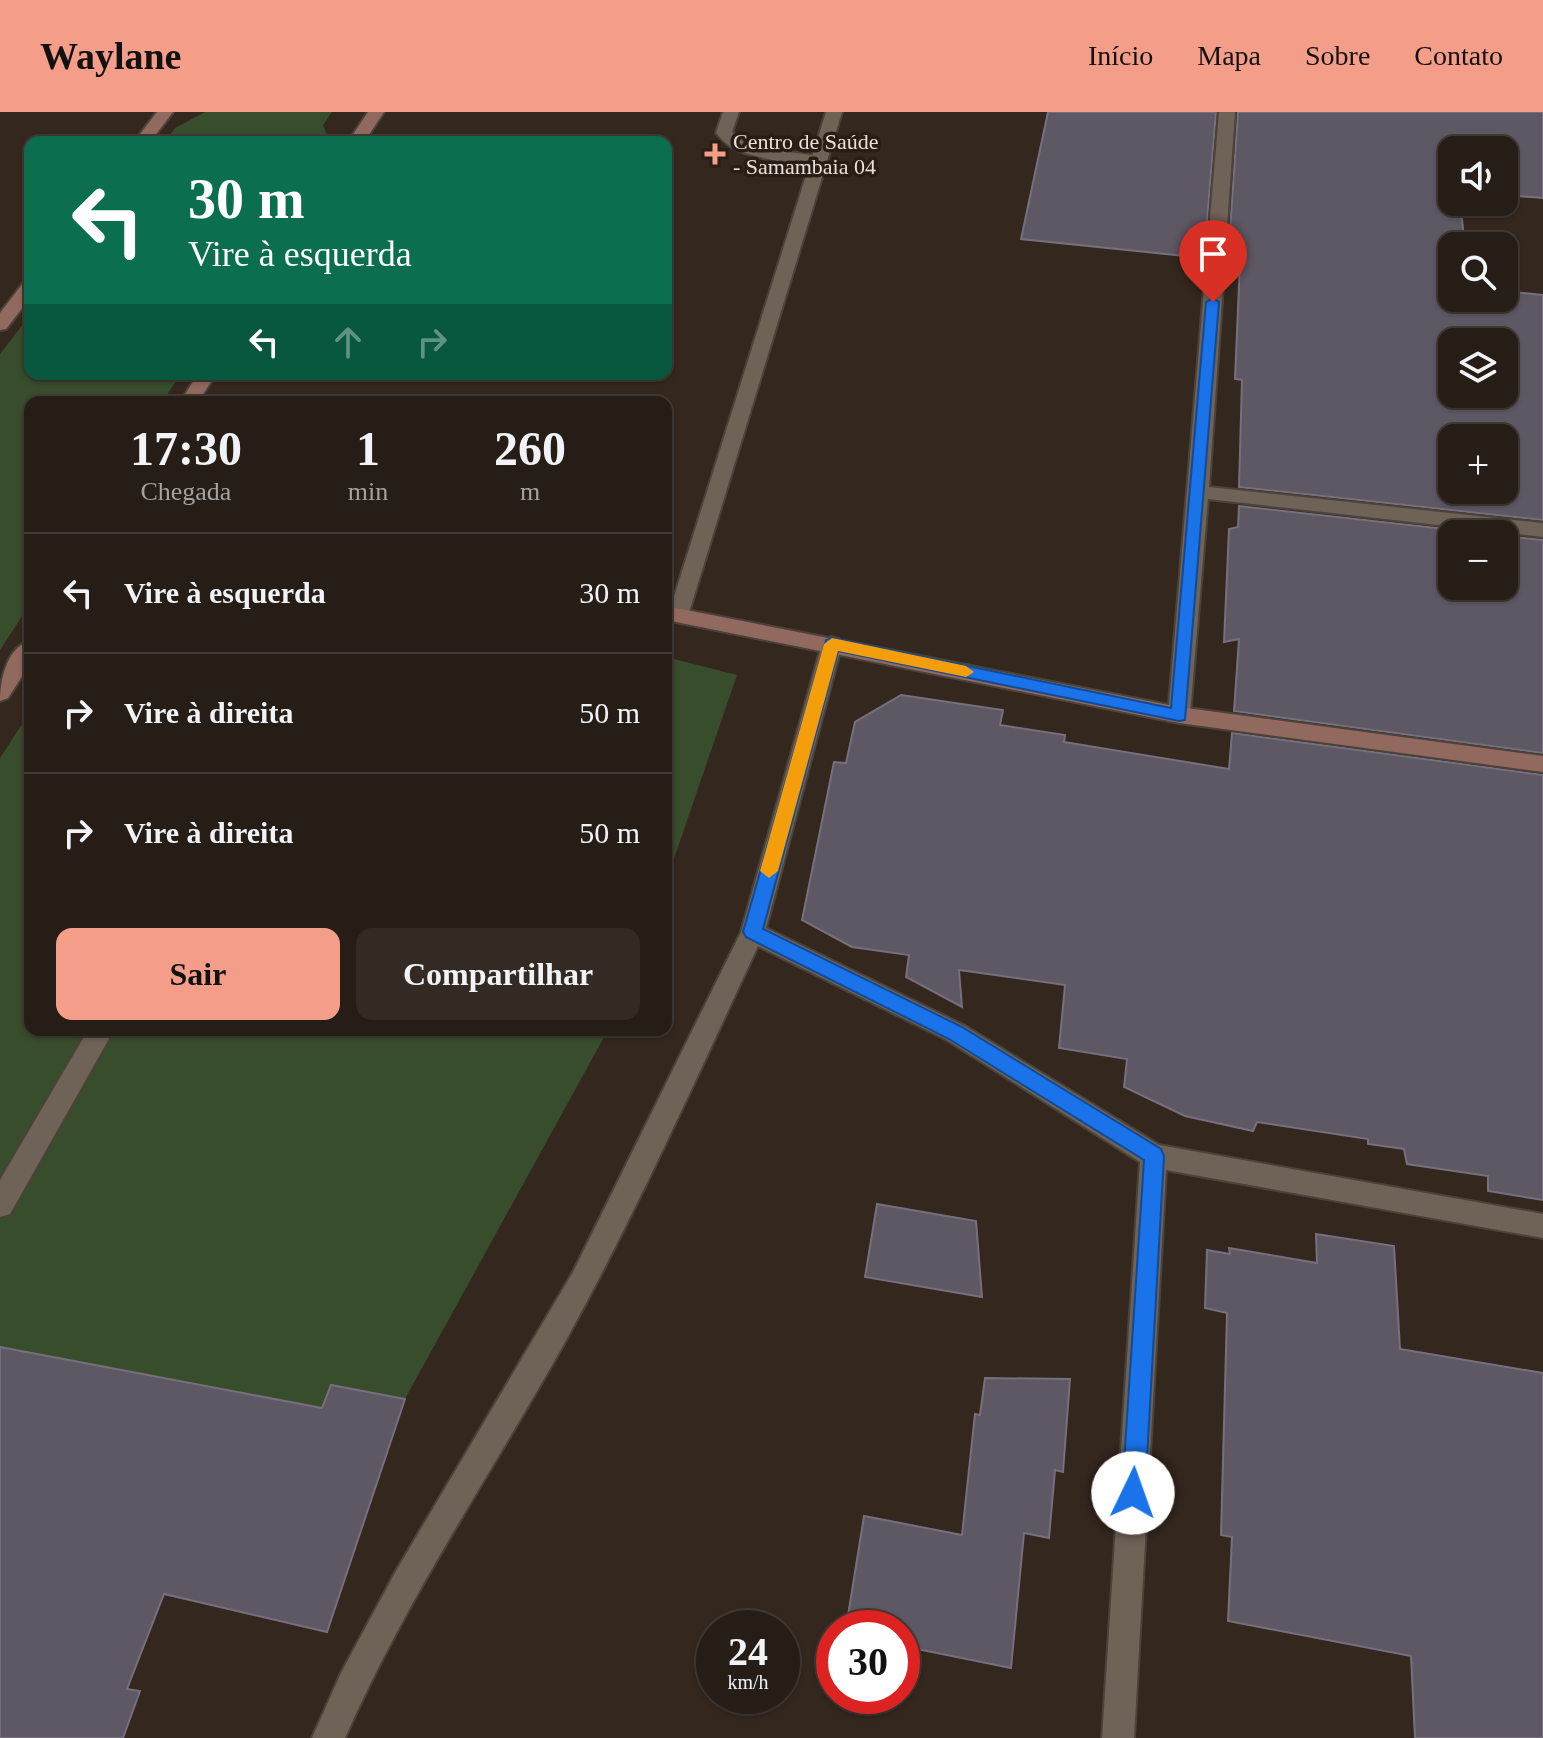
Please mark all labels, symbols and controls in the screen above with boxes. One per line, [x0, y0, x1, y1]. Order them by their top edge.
text: Waylane [40, 35, 181, 77]
text: Início [1088, 40, 1153, 71]
text: Mapa [1197, 40, 1261, 71]
text: Sobre [1305, 40, 1370, 71]
text: Contato [1414, 40, 1503, 71]
place label: Centro de Saúde - Samambaia 04 [733, 129, 878, 179]
map controls [1438, 136, 1518, 600]
button: sound [1438, 136, 1518, 216]
marker: Centro de Saúde - Samambaia 04 [704, 143, 726, 165]
icon: left [56, 168, 160, 272]
text: 30 m [188, 168, 305, 230]
pin [1179, 220, 1247, 302]
icon: arrive [1191, 232, 1235, 276]
button: search [1438, 232, 1518, 312]
text: Vire à esquerda [188, 234, 412, 274]
icon: left [242, 320, 286, 364]
icon: ahead [326, 320, 370, 364]
icon: right [410, 320, 454, 364]
button: layers [1438, 328, 1518, 408]
text: 17:30 [130, 422, 242, 475]
text: 1 [356, 422, 380, 475]
text: 260 [494, 422, 566, 475]
button: + [1438, 424, 1518, 504]
text: Chegada [140, 477, 231, 506]
text: min [348, 477, 388, 506]
text: m [520, 477, 540, 506]
button: − [1438, 520, 1518, 600]
icon: left [56, 571, 100, 615]
text: Vire à esquerda [124, 576, 326, 609]
text: 30 m [579, 576, 640, 609]
icon: right [56, 691, 100, 735]
text: Vire à direita [124, 696, 293, 729]
text: 50 m [579, 696, 640, 729]
icon: right [56, 811, 100, 855]
text: Vire à direita [124, 816, 293, 849]
text: 50 m [579, 816, 640, 849]
button: Sair [56, 928, 340, 1020]
button: Compartilhar [356, 928, 640, 1020]
position arrow [1091, 1451, 1175, 1535]
speed limit sign: 30 [816, 1610, 920, 1714]
text: 24 [728, 1629, 768, 1674]
text: km/h [727, 1671, 769, 1693]

